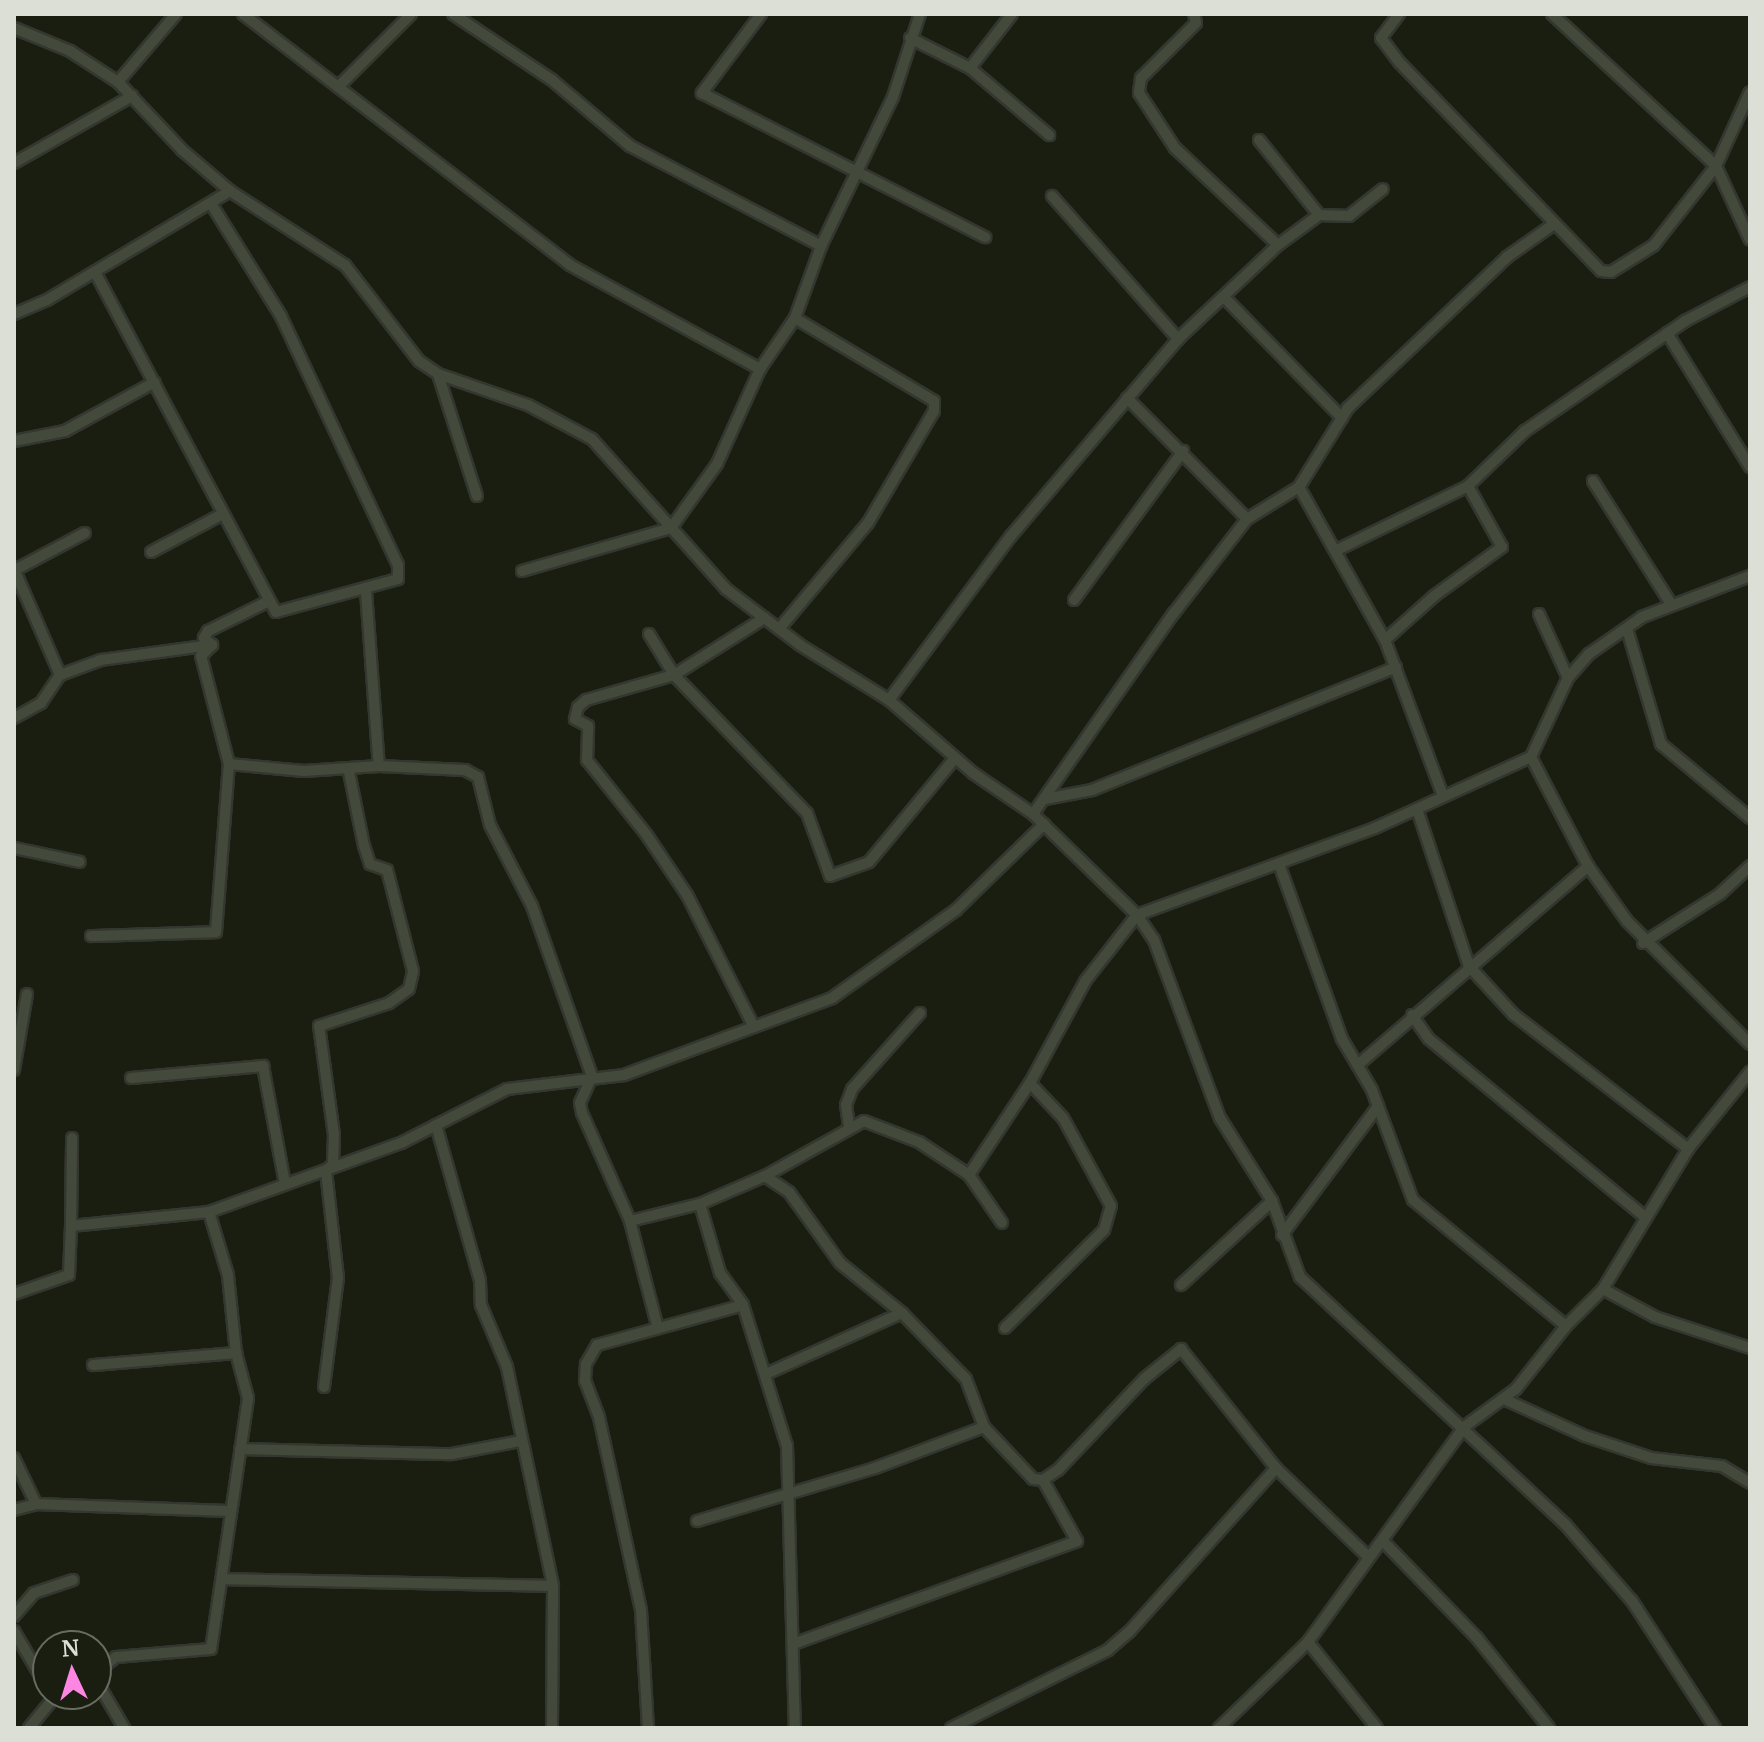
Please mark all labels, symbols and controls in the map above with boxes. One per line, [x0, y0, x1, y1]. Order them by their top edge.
north arrow [32, 1630, 112, 1710]
text: N [61, 1633, 80, 1663]

